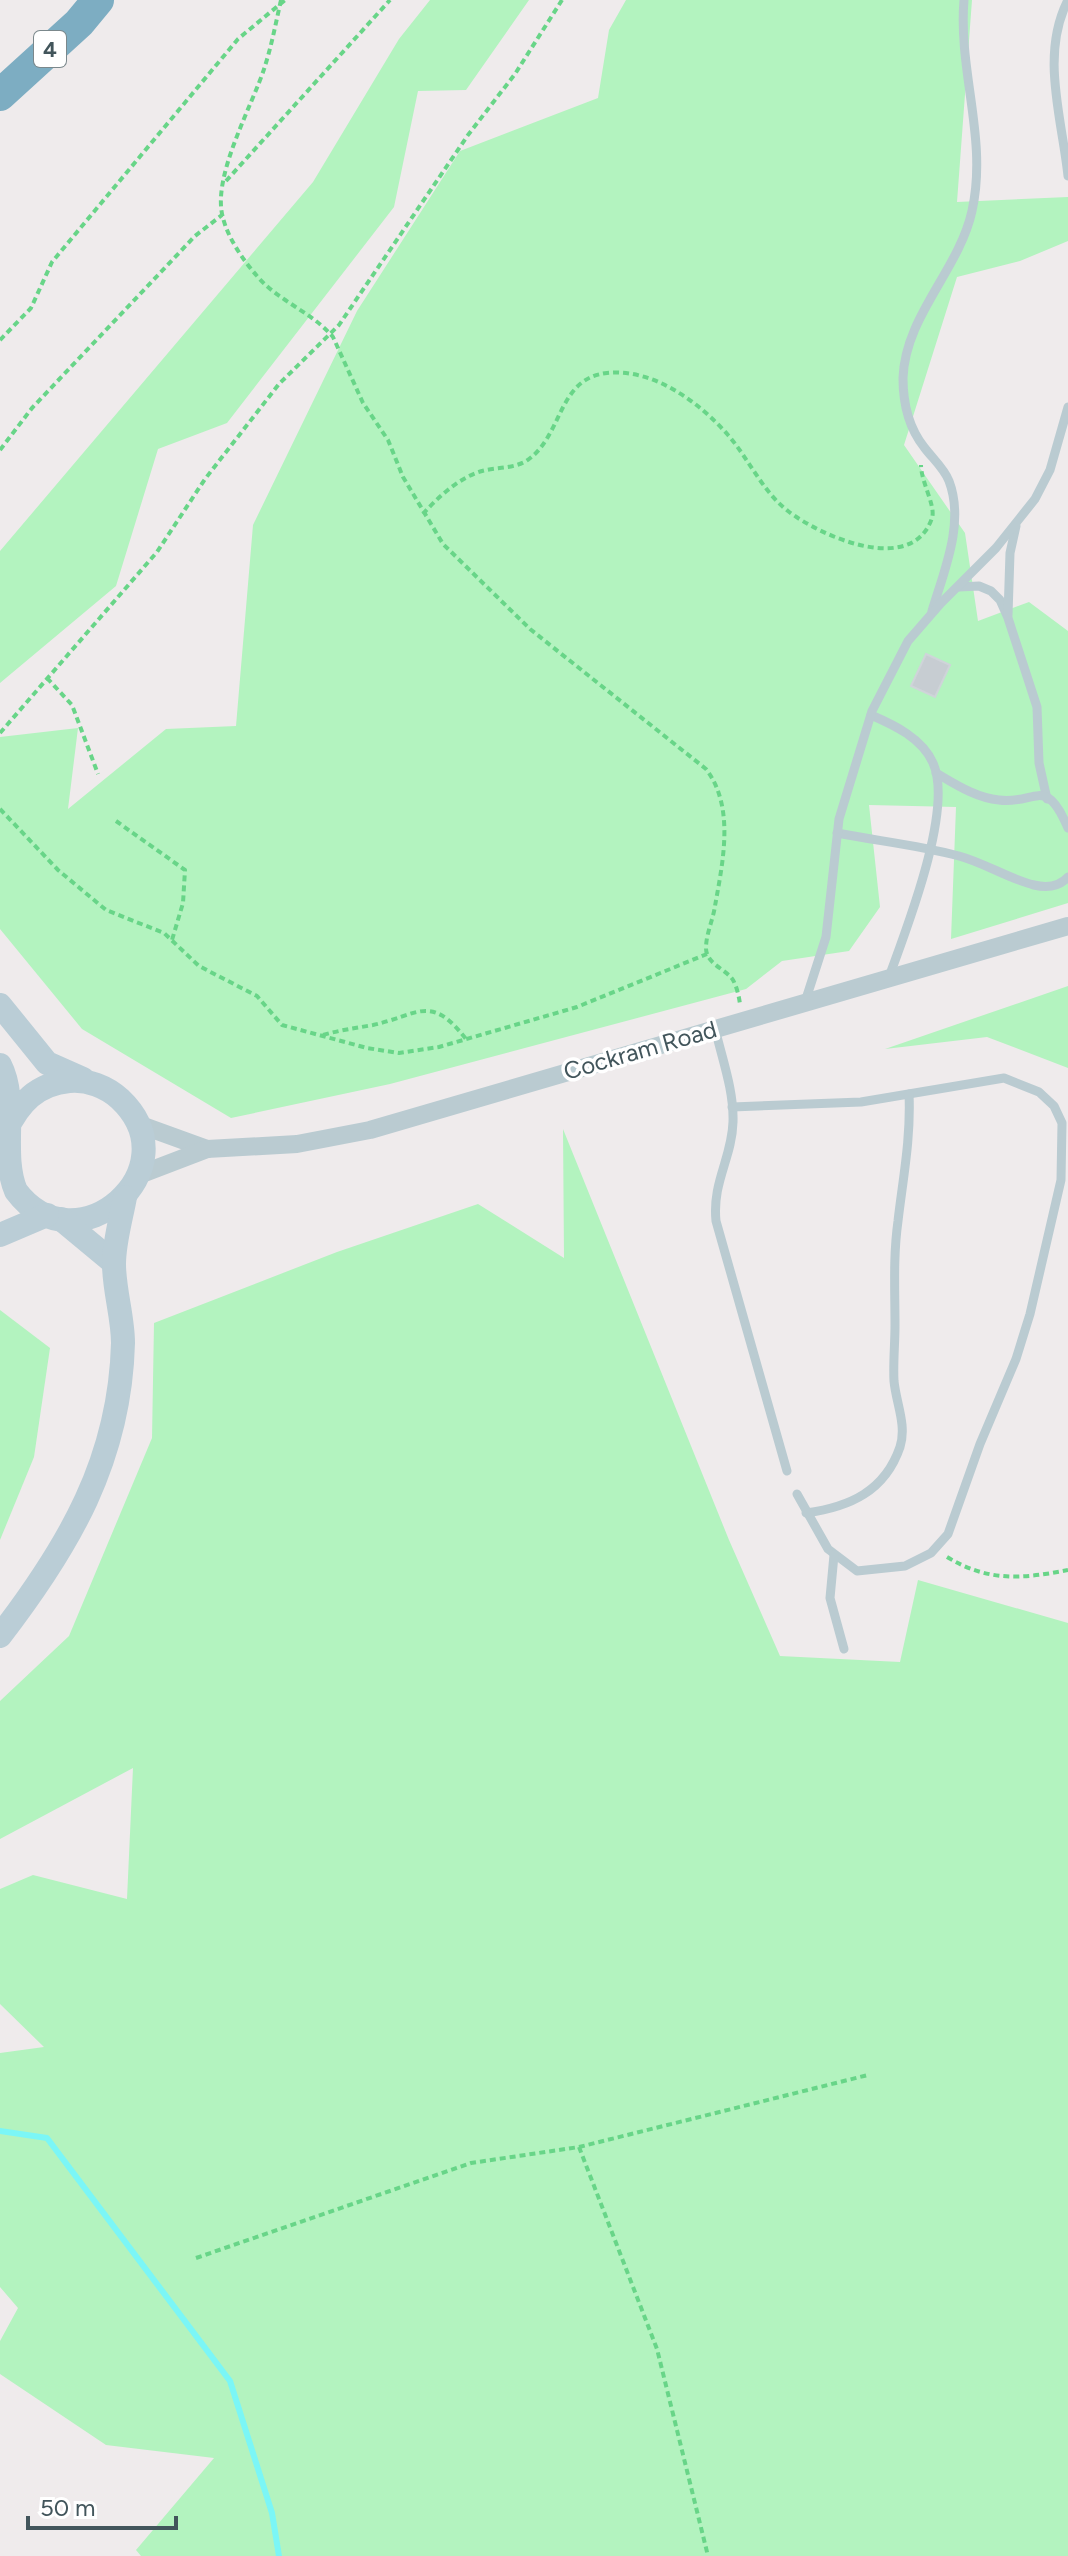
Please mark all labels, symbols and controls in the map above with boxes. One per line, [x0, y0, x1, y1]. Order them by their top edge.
road number: 4 [34, 31, 66, 67]
street label: Cockram Road [560, 1014, 720, 1086]
scale bar [28, 2480, 176, 2530]
text: 50 m [40, 2493, 96, 2522]

